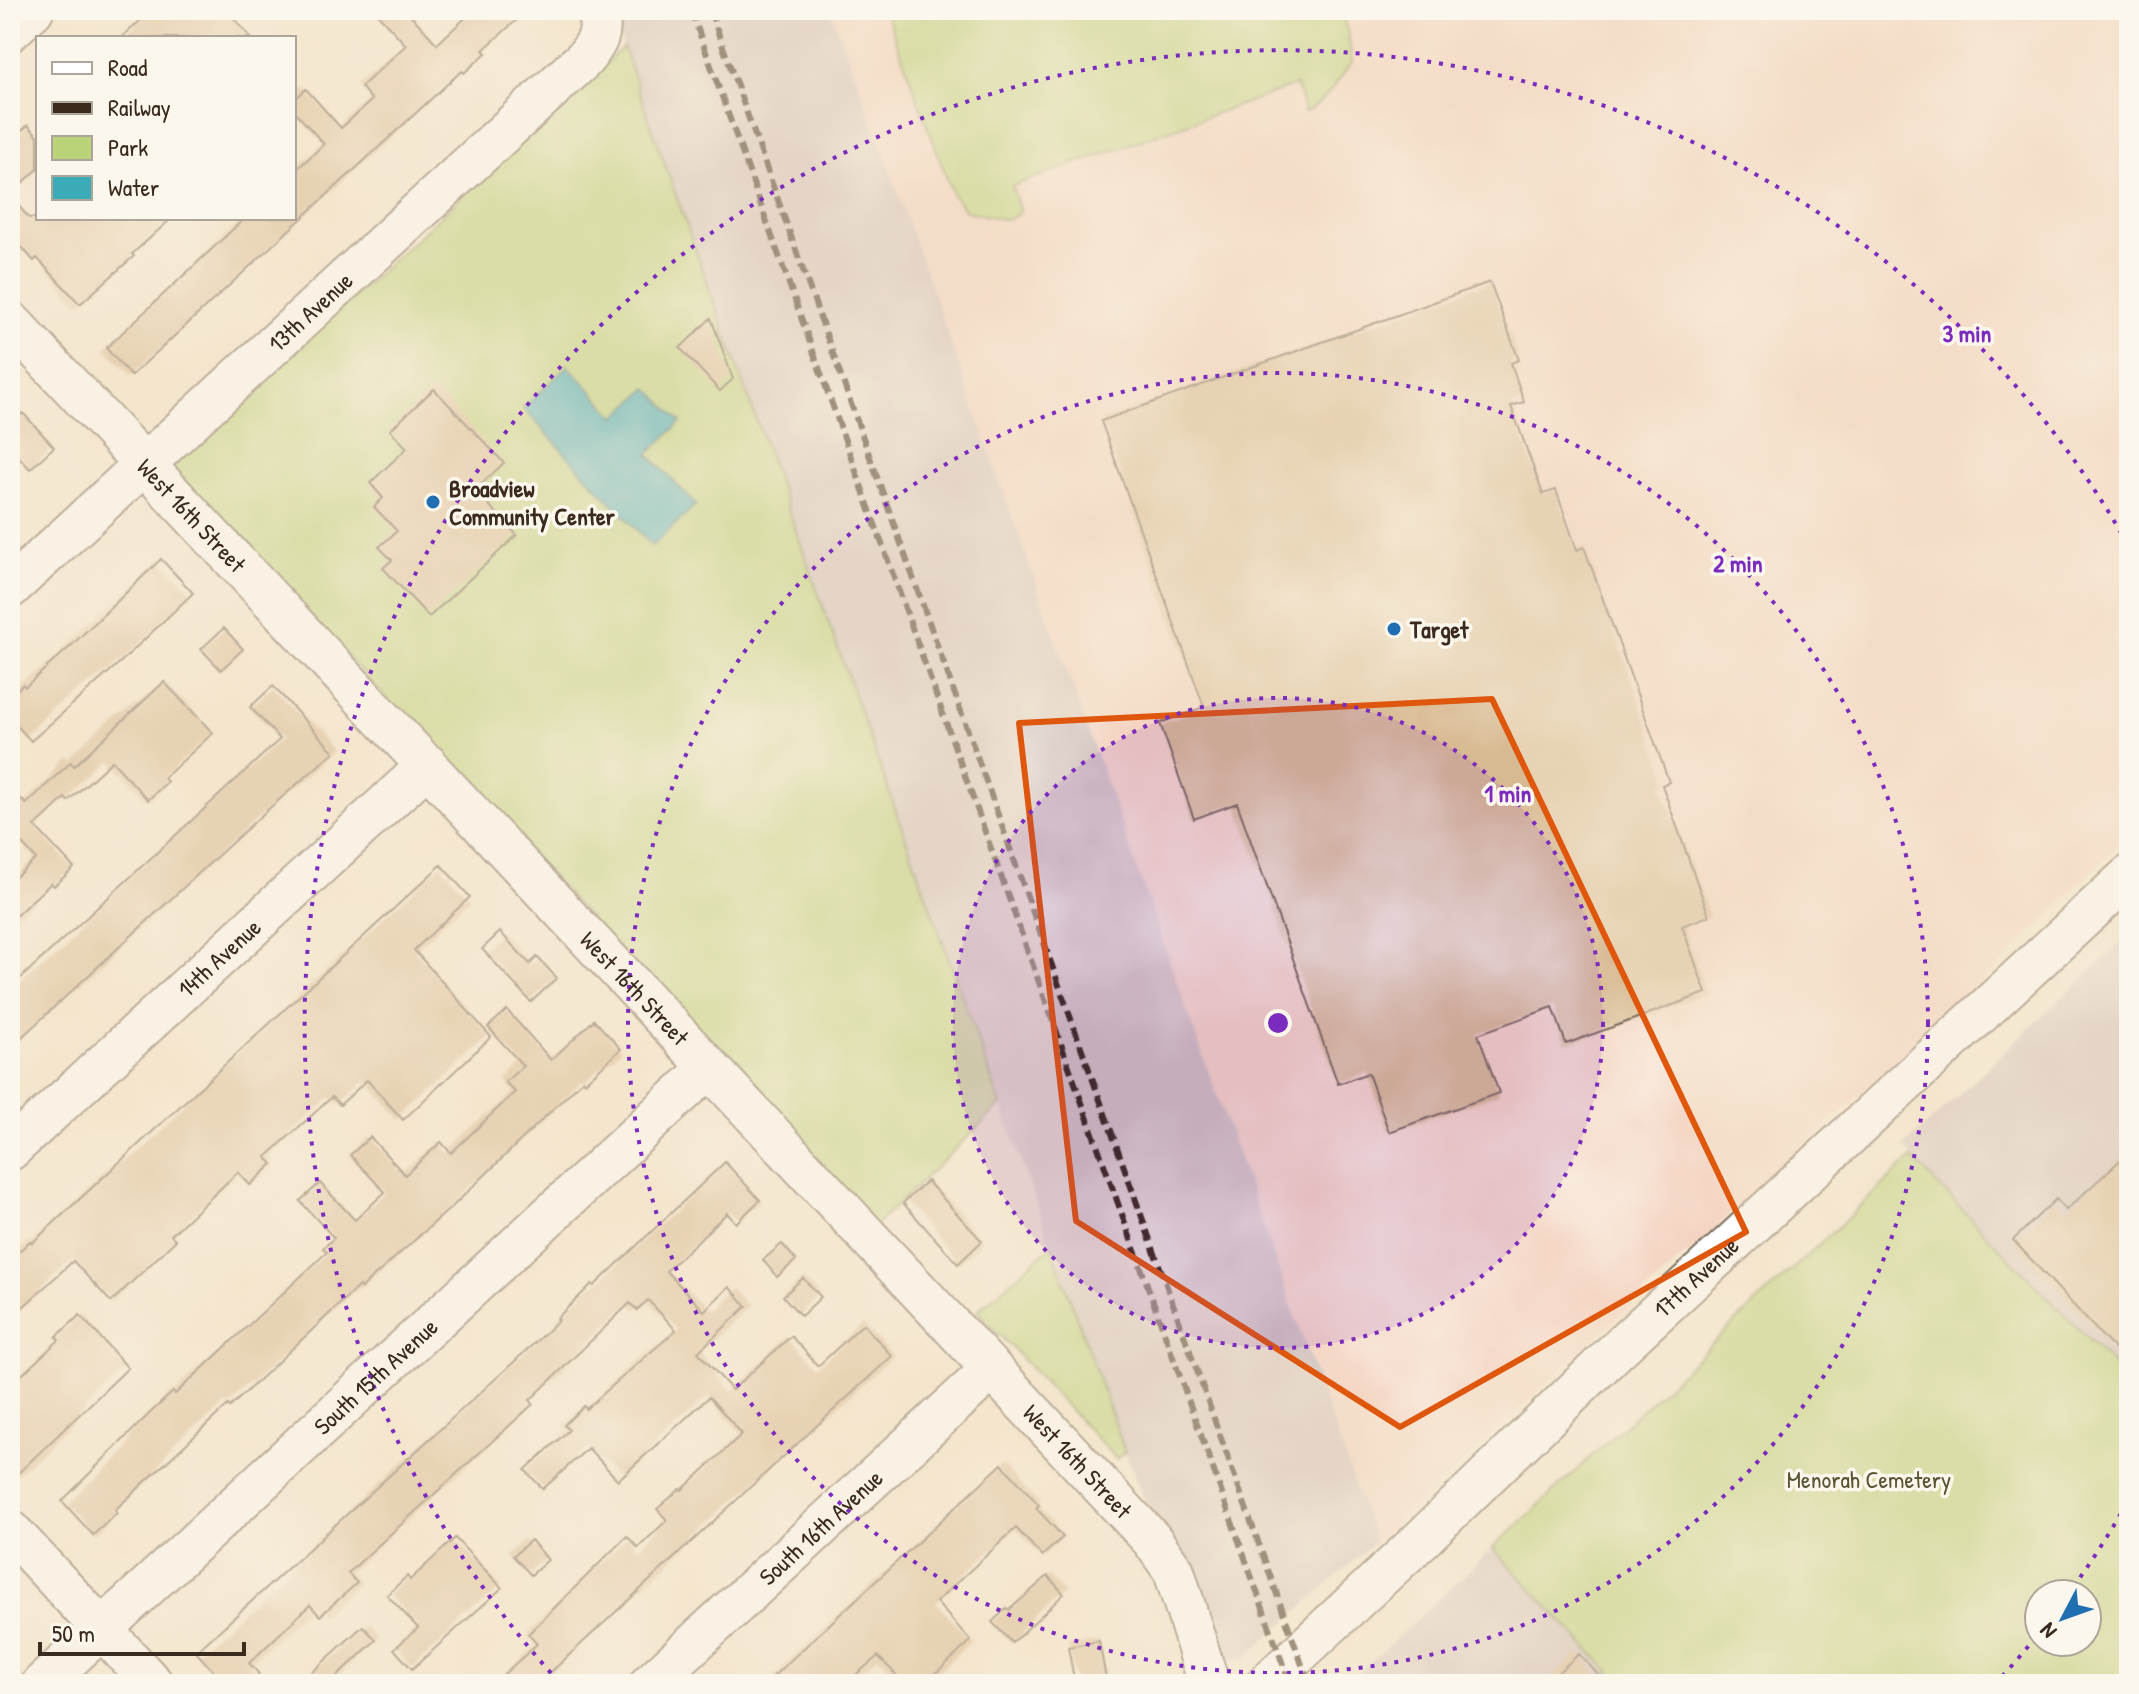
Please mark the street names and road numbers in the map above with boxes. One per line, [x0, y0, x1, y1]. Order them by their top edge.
street label: 13th Avenue [261, 264, 360, 359]
street label: West 16th Street [130, 451, 254, 580]
street label: 14th Avenue [170, 911, 268, 1004]
street label: West 16th Street [573, 924, 697, 1053]
street label: 17th Avenue [1646, 1229, 1746, 1324]
street label: South 15th Avenue [307, 1310, 445, 1441]
street label: West 16th Street [1016, 1397, 1140, 1525]
street label: South 16th Avenue [752, 1461, 890, 1592]

